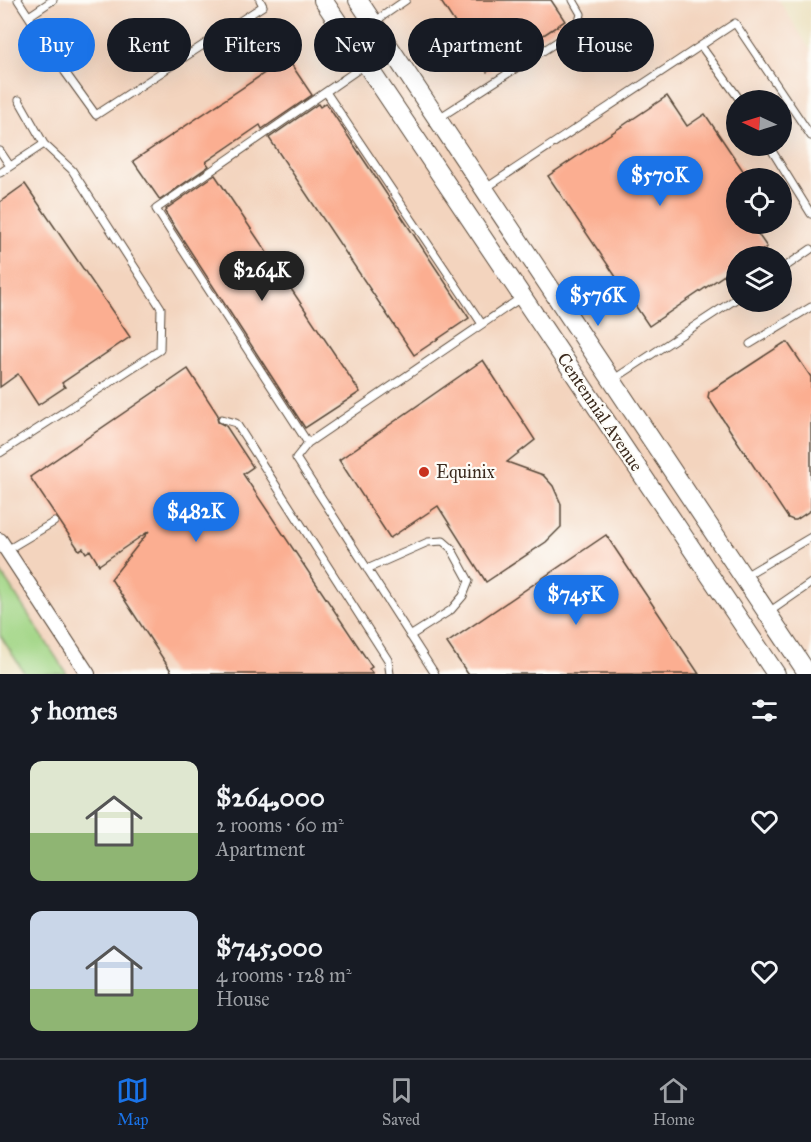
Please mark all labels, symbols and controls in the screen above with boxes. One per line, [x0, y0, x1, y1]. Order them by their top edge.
chip: Buy [18, 18, 95, 72]
chip: Rent [107, 18, 191, 72]
chip: Filters [203, 18, 302, 72]
chip: New [314, 18, 396, 72]
chip: Apartment [408, 18, 544, 72]
chip: House [556, 18, 654, 72]
north arrow [726, 90, 792, 156]
map controls [726, 90, 792, 312]
pin: $570K [618, 156, 702, 207]
text: $570K [631, 163, 689, 187]
button: locate [726, 168, 792, 234]
button: layers [726, 246, 792, 312]
pin: $264K [220, 251, 304, 302]
text: $264K [233, 258, 291, 282]
pin: $576K [556, 276, 640, 327]
text: $576K [570, 283, 626, 307]
street label: Centennial Avenue [552, 349, 648, 475]
place label: Equinix [436, 461, 495, 484]
marker: Equinix [417, 465, 431, 479]
pin: $482K [154, 492, 238, 543]
text: $482K [167, 499, 225, 523]
pin: $745K [534, 575, 618, 626]
text: $745K [548, 582, 604, 606]
text: 5 homes [30, 694, 117, 726]
icon: filters [748, 694, 781, 727]
text: $264,000 [216, 781, 325, 813]
icon: home [78, 785, 150, 857]
icon: heart [748, 805, 781, 838]
text: 2 rooms · 60 m² [216, 813, 344, 837]
text: Apartment [216, 837, 305, 861]
text: $745,000 [216, 931, 323, 963]
icon: home [78, 935, 150, 1007]
icon: heart [748, 955, 781, 988]
text: 4 rooms · 128 m² [216, 963, 352, 987]
text: House [216, 987, 270, 1011]
tab: Map [116, 1074, 149, 1129]
tab: Saved [382, 1074, 420, 1129]
tab: Home [653, 1074, 695, 1129]

